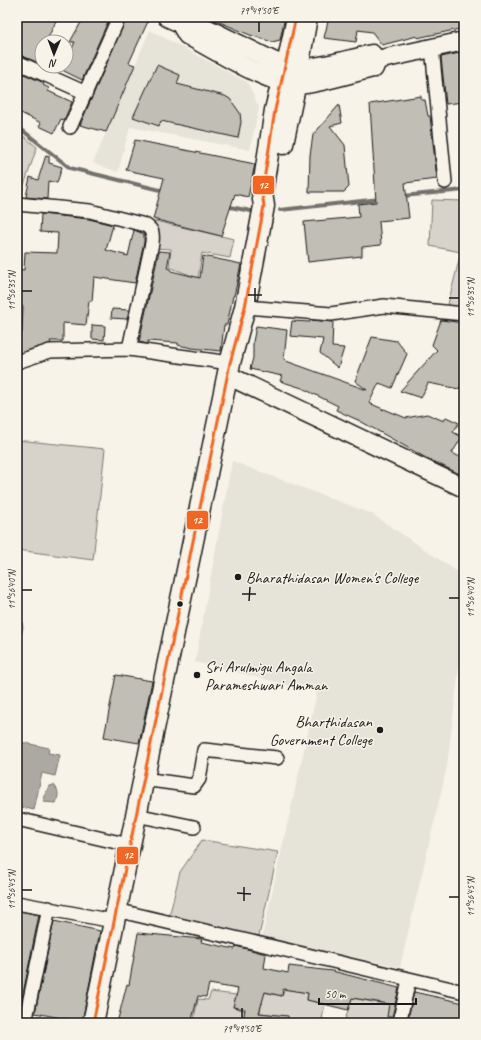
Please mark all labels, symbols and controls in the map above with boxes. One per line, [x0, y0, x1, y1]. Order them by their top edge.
text: 79°49'50"E [240, 4, 280, 17]
north arrow [34, 34, 74, 74]
text: N [48, 57, 57, 71]
line badge: 12 [252, 175, 275, 195]
text: 12 [258, 178, 269, 192]
text: 11°56'35"N [5, 269, 18, 311]
text: 11°56'35"N [464, 276, 477, 318]
line badge: 12 [186, 510, 209, 530]
text: 12 [192, 513, 203, 527]
text: 11°56'40"N [5, 568, 18, 610]
place label: Bharathidasan Women's College [246, 568, 420, 588]
marker: Bharathidasan Women's College [233, 572, 243, 582]
text: 11°56'40"N [464, 576, 477, 618]
unlabelled marker [175, 599, 185, 609]
place label: Sri Arulmigu Angala Parameshwari Amman [205, 657, 328, 695]
marker: Sri Arulmigu Angala Parameshwari Amman [192, 670, 202, 680]
place label: Bharthidasan Government College [270, 712, 374, 750]
marker: Bharthidasan Government College [375, 725, 385, 735]
line badge: 12 [116, 846, 139, 865]
text: 12 [123, 848, 134, 862]
text: 11°56'45"N [5, 868, 18, 910]
text: 11°56'45"N [464, 875, 477, 917]
scale bar [319, 980, 416, 1006]
text: 50 m [325, 986, 347, 1002]
text: 79°49'50"E [223, 1022, 263, 1035]

